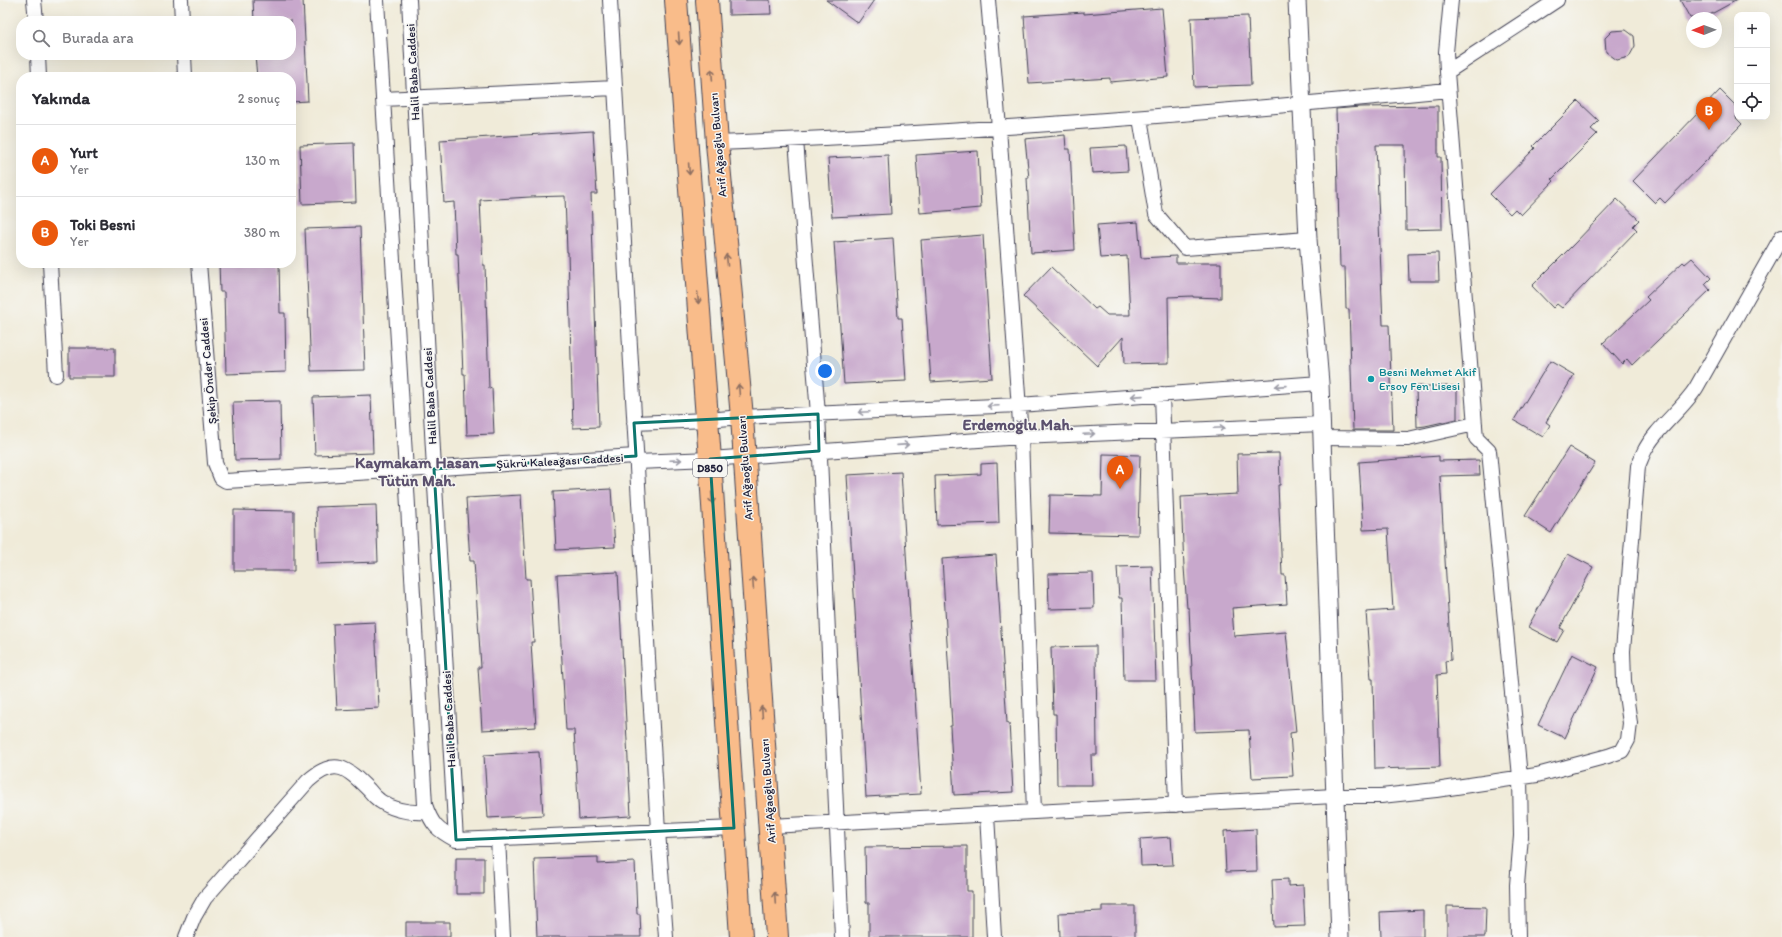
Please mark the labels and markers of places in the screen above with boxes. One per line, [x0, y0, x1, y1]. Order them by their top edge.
pin: B [1696, 97, 1722, 130]
place label: Besni Mehmet Akif Ersoy Fen Lisesi [1379, 365, 1477, 393]
marker: Besni Mehmet Akif Ersoy Fen Lisesi [1366, 374, 1376, 384]
pin: A [1107, 456, 1133, 489]

